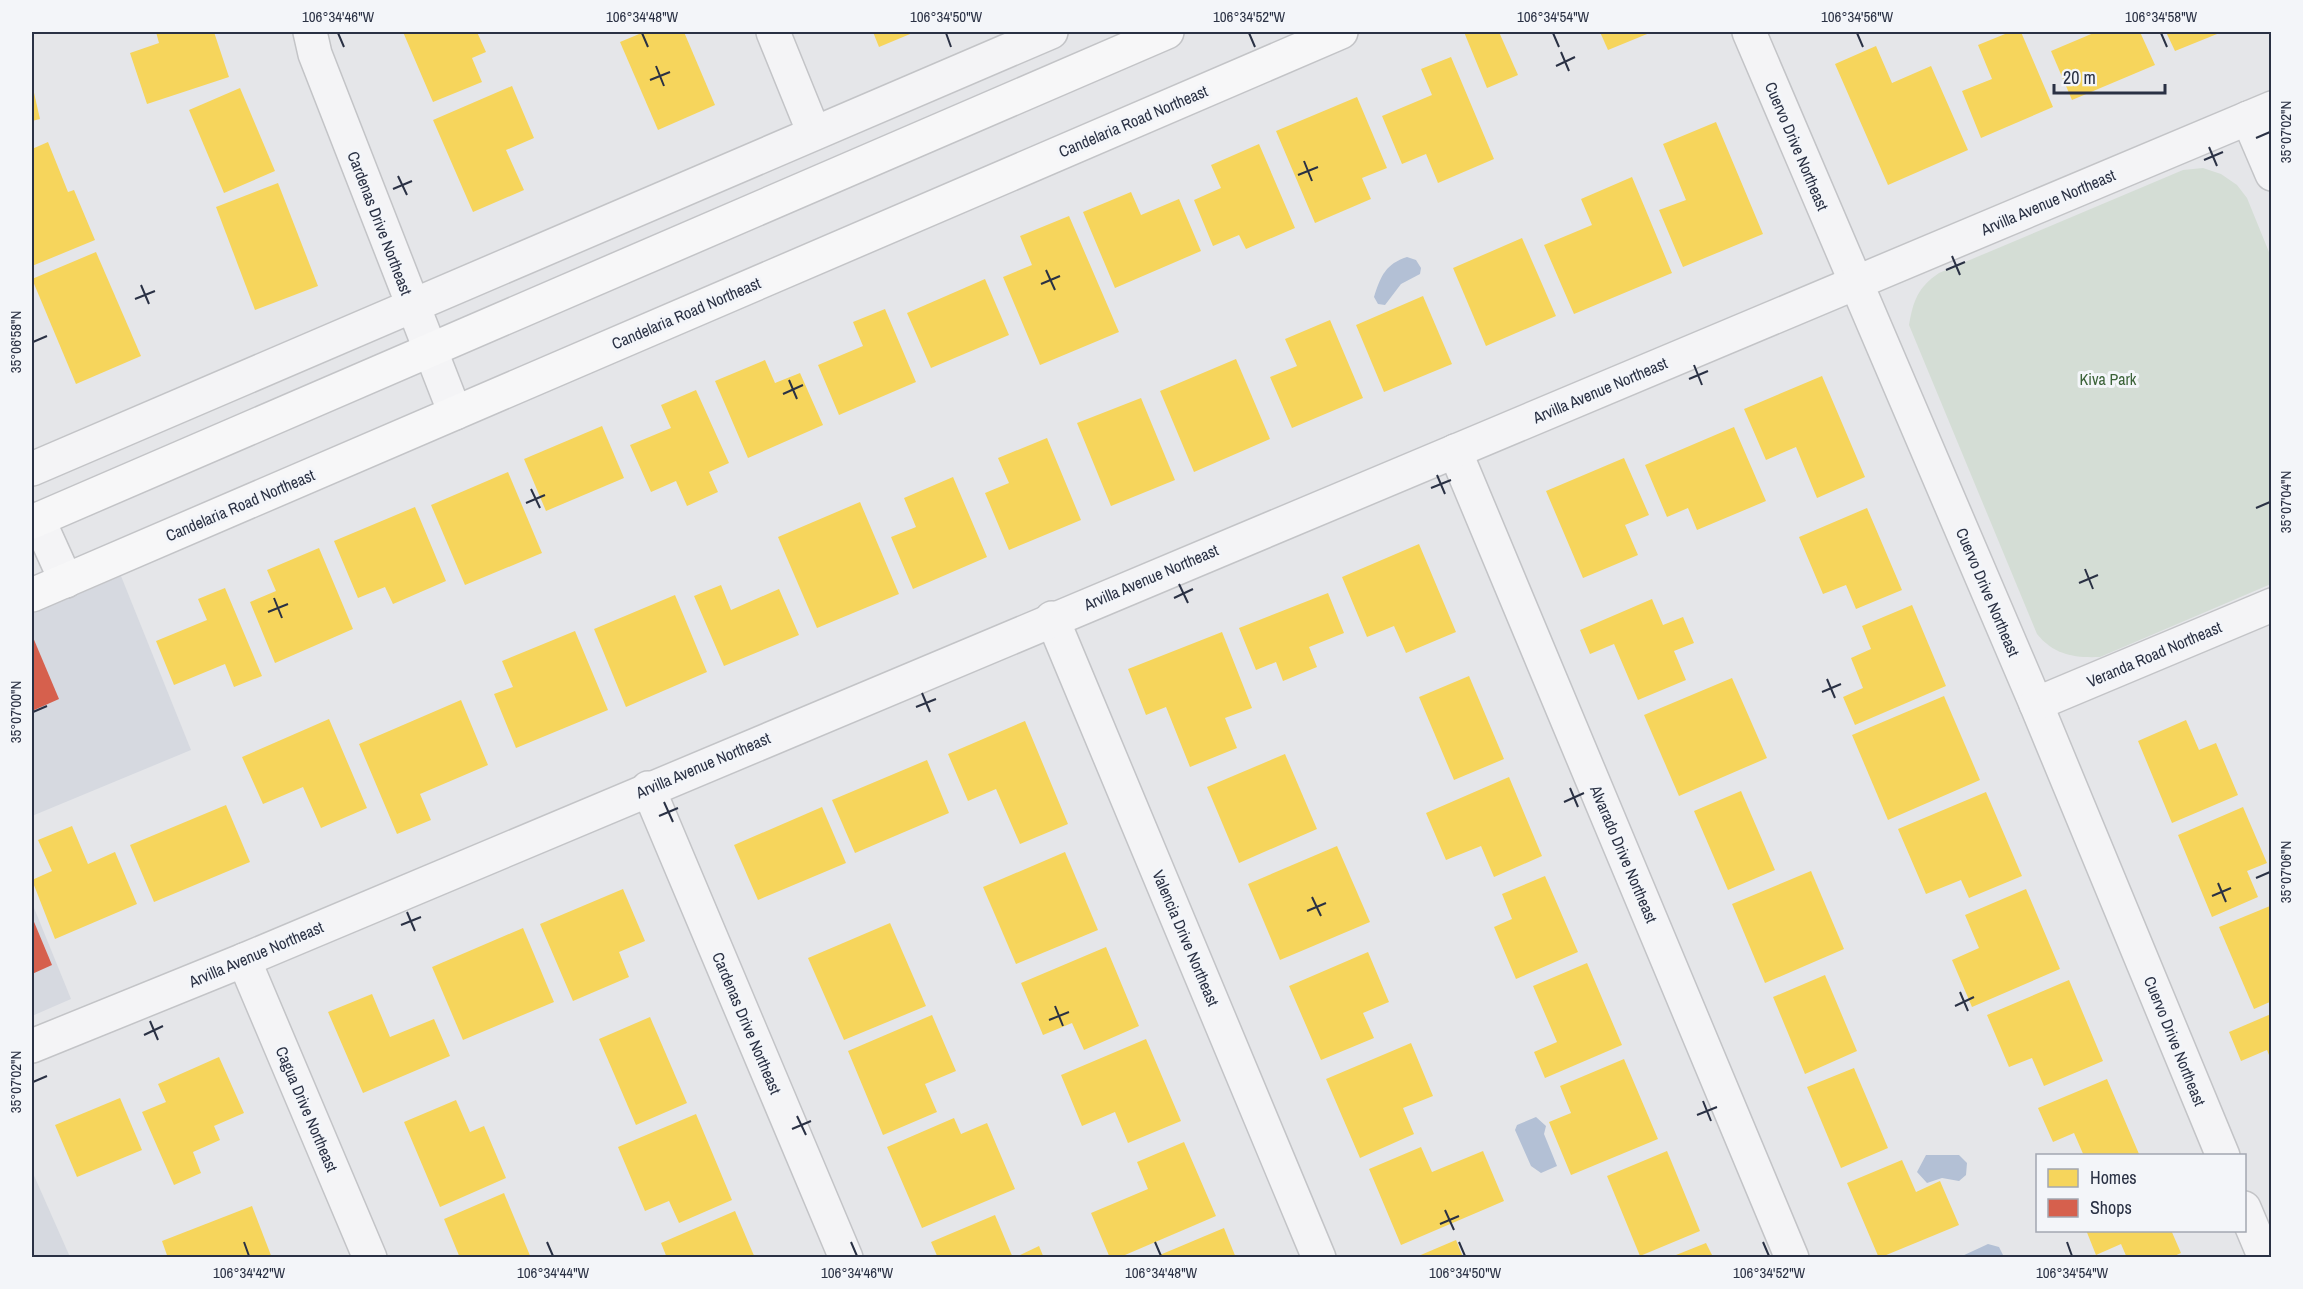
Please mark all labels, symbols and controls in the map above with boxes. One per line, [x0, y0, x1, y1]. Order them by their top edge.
text: 106°34'46"W [302, 6, 374, 27]
text: 106°34'48"W [606, 6, 678, 27]
text: 106°34'50"W [910, 6, 982, 27]
text: 106°34'52"W [1213, 6, 1285, 27]
text: 106°34'54"W [1517, 6, 1589, 27]
text: 106°34'56"W [1821, 6, 1893, 27]
text: 106°34'58"W [2125, 6, 2197, 27]
scale bar [2054, 57, 2165, 95]
text: 20 m [2063, 65, 2096, 90]
street label: Cuervo Drive Northeast [1760, 78, 1834, 214]
street label: Candelaria Road Northeast [1055, 80, 1211, 162]
text: 35°07'02"N [2275, 101, 2296, 163]
street label: Cardenas Drive Northeast [342, 148, 418, 298]
street label: Arvilla Avenue Northeast [1976, 164, 2119, 241]
street label: Candelaria Road Northeast [608, 272, 764, 354]
text: 35°06'58"N [5, 311, 26, 373]
street label: Arvilla Avenue Northeast [1528, 352, 1671, 429]
park label: Kiva Park [2080, 368, 2137, 390]
street label: Candelaria Road Northeast [162, 464, 318, 546]
text: 35°07'04"N [2275, 471, 2296, 533]
street label: Cuervo Drive Northeast [1951, 524, 2025, 660]
street label: Arvilla Avenue Northeast [1079, 539, 1222, 616]
street label: Veranda Road Northeast [2083, 616, 2225, 692]
text: 35°07'00"N [5, 681, 26, 743]
street label: Arvilla Avenue Northeast [631, 727, 774, 804]
street label: Alvarado Drive Northeast [1585, 781, 1663, 926]
text: 35°07'06"N [2275, 841, 2296, 903]
street label: Valencia Drive Northeast [1147, 867, 1225, 1010]
street label: Arvilla Avenue Northeast [184, 916, 327, 993]
street label: Cardenas Drive Northeast [707, 949, 787, 1098]
street label: Cuervo Drive Northeast [2139, 973, 2211, 1109]
street label: Cagua Drive Northeast [271, 1043, 343, 1175]
text: 35°07'02"N [5, 1051, 26, 1113]
legend [2036, 1154, 2246, 1232]
text: Homes [2090, 1165, 2137, 1190]
text: Shops [2090, 1195, 2132, 1220]
text: 106°34'42"W [213, 1262, 285, 1283]
text: 106°34'44"W [517, 1262, 589, 1283]
text: 106°34'46"W [821, 1262, 893, 1283]
text: 106°34'48"W [1125, 1262, 1197, 1283]
text: 106°34'50"W [1429, 1262, 1501, 1283]
text: 106°34'52"W [1733, 1262, 1805, 1283]
text: 106°34'54"W [2036, 1262, 2108, 1283]

